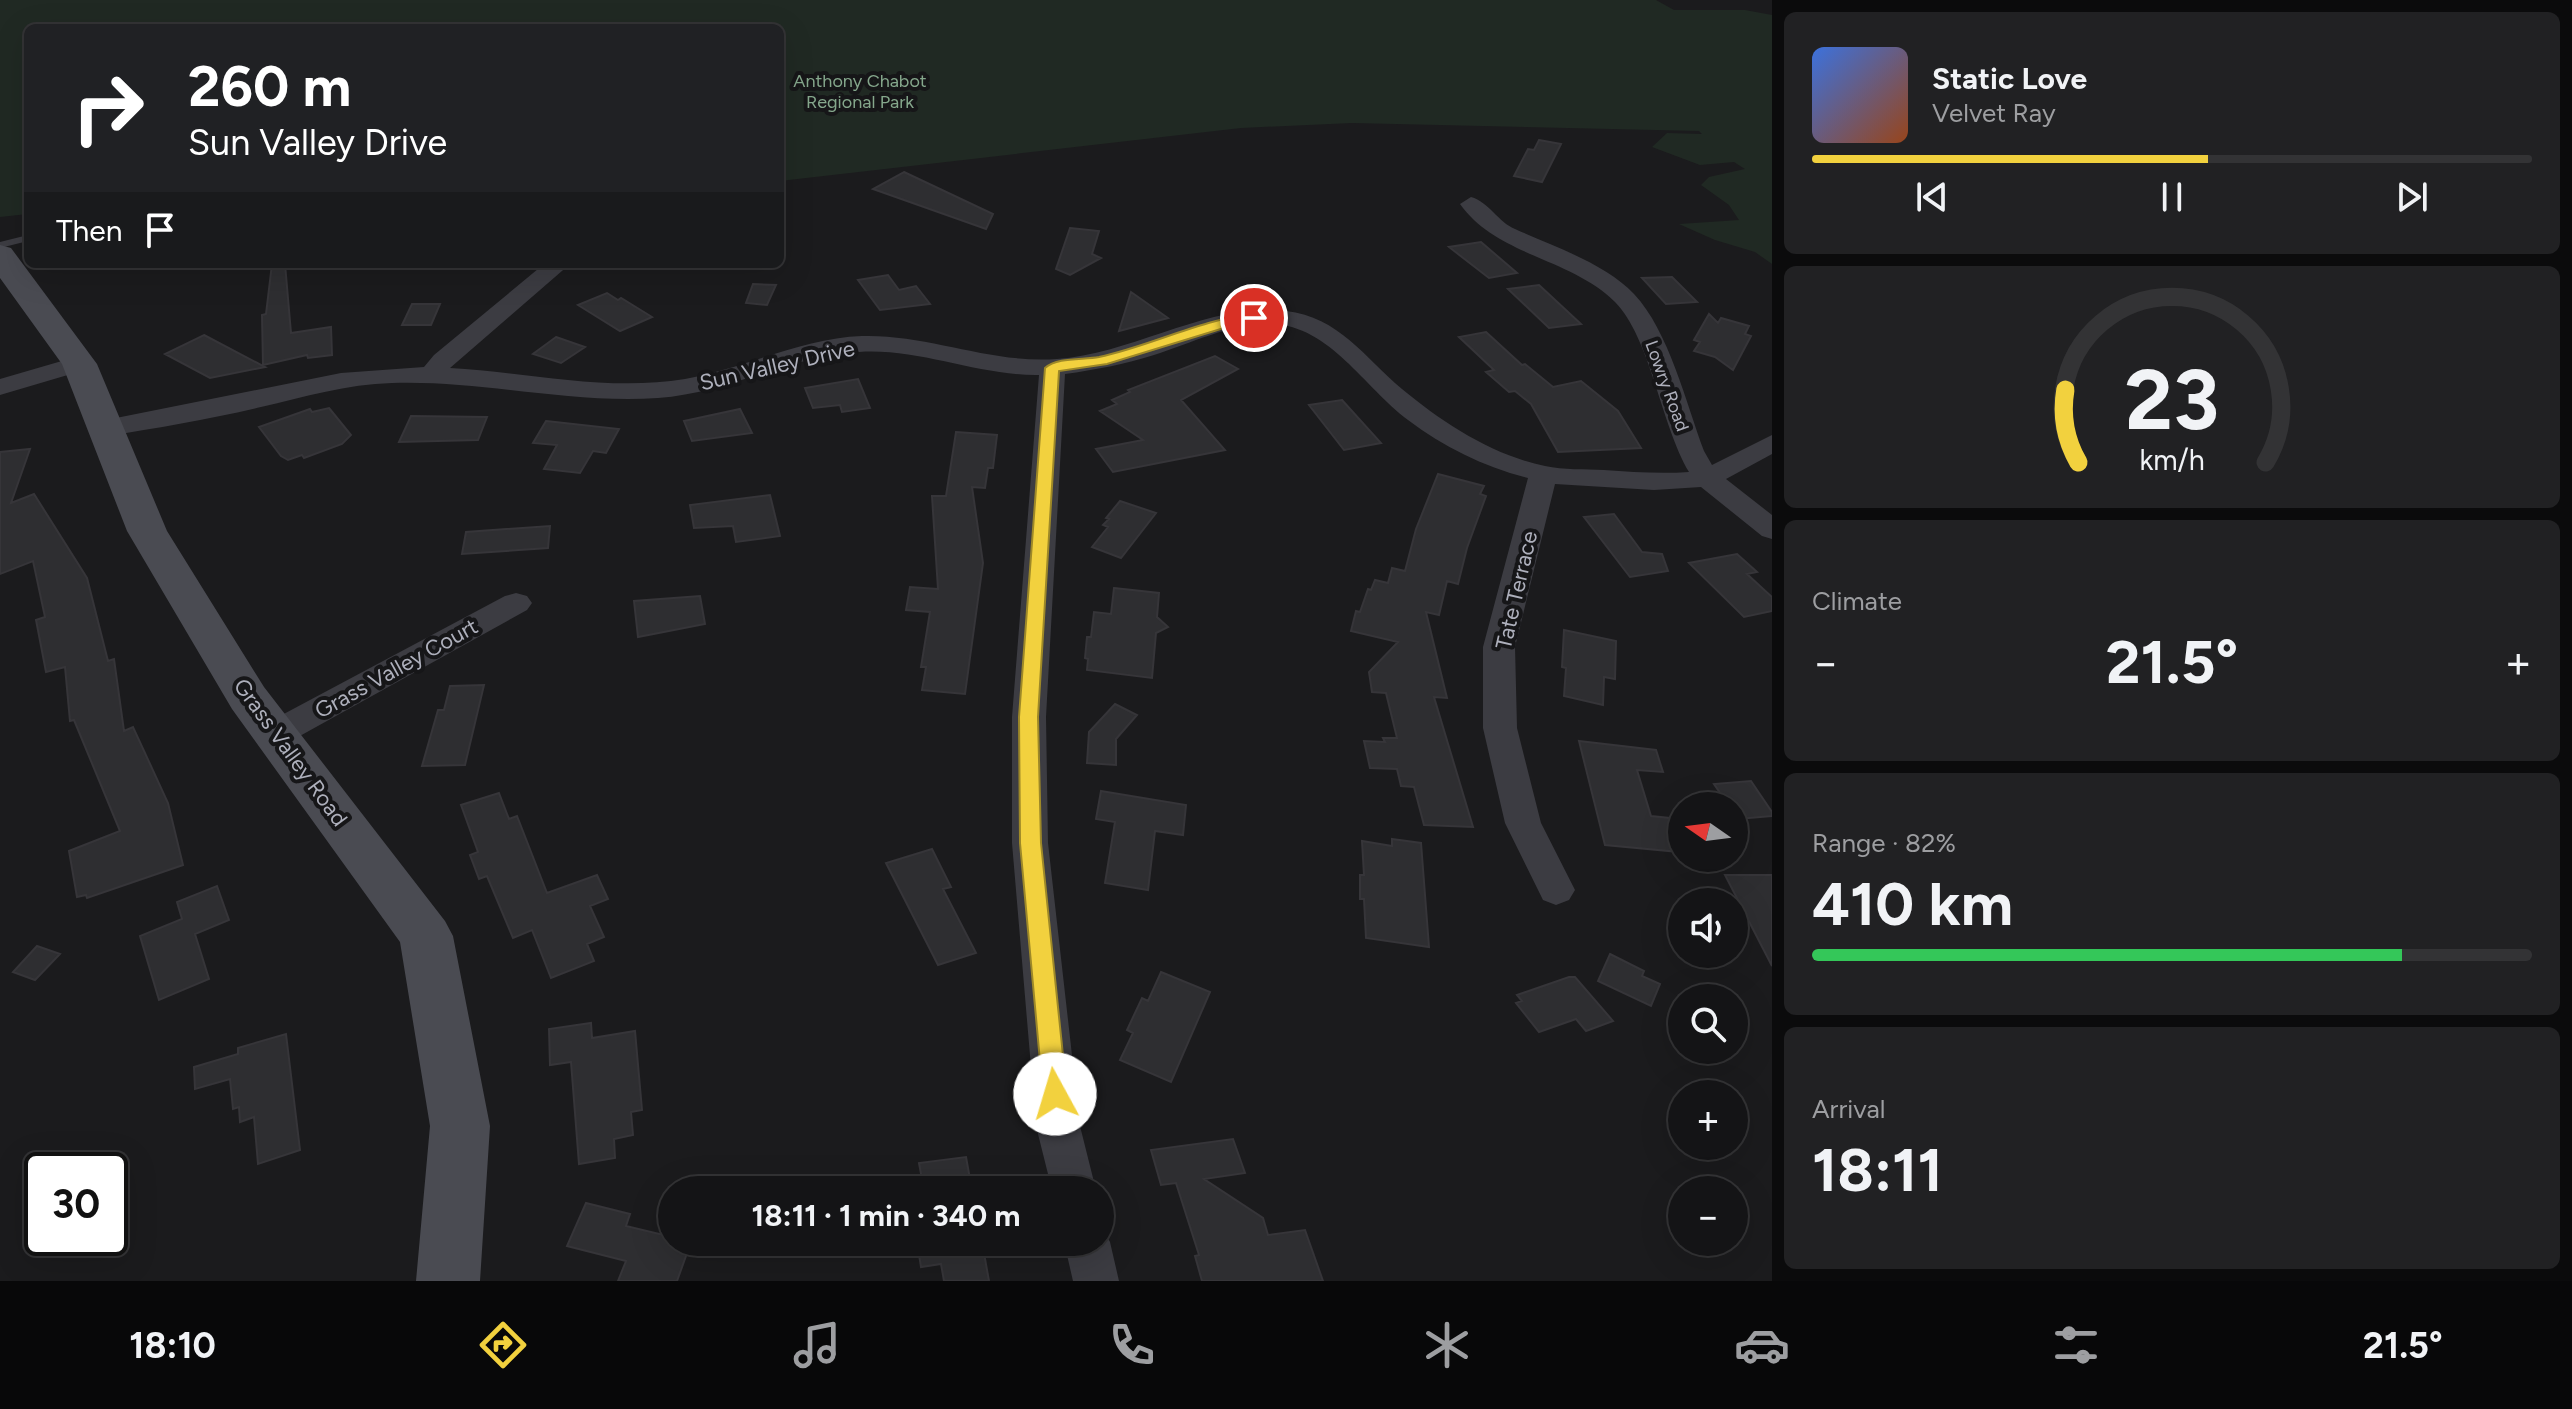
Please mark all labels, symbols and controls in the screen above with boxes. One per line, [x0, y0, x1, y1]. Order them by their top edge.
text: 260 m [188, 53, 351, 120]
icon: right [56, 56, 160, 160]
text: Static Love [1932, 60, 2087, 97]
park label: Anthony Chabot Regional Park [793, 70, 927, 113]
text: Velvet Ray [1932, 97, 2056, 129]
text: Sun Valley Drive [188, 121, 447, 164]
icon: previous [1910, 175, 1954, 219]
icon: pause [2150, 175, 2194, 219]
icon: next [2390, 175, 2434, 219]
icon: arrive [138, 208, 182, 252]
text: Then [56, 212, 122, 249]
pin [1220, 284, 1288, 352]
icon: arrive [1232, 296, 1276, 340]
street label: Sun Valley Drive [697, 335, 857, 396]
street label: Lowry Road [1640, 338, 1694, 434]
text: 23 [2125, 349, 2219, 449]
text: km/h [2139, 443, 2205, 477]
street label: Tate Terrace [1490, 528, 1543, 652]
text: Climate [1812, 585, 1902, 617]
street label: Grass Valley Court [310, 613, 482, 724]
text: 21.5° [2106, 626, 2238, 698]
text: − [1812, 636, 1839, 689]
text: + [2505, 636, 2532, 689]
street label: Grass Valley Road [228, 673, 353, 831]
north arrow [1668, 792, 1748, 872]
map controls [1668, 792, 1748, 1256]
text: Range · 82% [1812, 827, 1956, 859]
text: 410 km [1812, 868, 2013, 940]
button: sound [1668, 888, 1748, 968]
button: search [1668, 984, 1748, 1064]
position arrow [1013, 1052, 1097, 1136]
button: + [1668, 1080, 1748, 1160]
text: Arrival [1812, 1093, 1885, 1125]
text: 18:11 [1812, 1134, 1943, 1206]
speed limit sign: 30 [24, 1152, 128, 1256]
button: − [1668, 1176, 1748, 1256]
text: 18:11 · 1 min · 340 m [752, 1197, 1020, 1234]
icon: directions [475, 1317, 531, 1373]
icon: music [789, 1317, 845, 1373]
icon: phone [1104, 1317, 1160, 1373]
icon: climate [1419, 1317, 1475, 1373]
icon: car [1734, 1317, 1790, 1373]
icon: filters [2048, 1317, 2104, 1373]
text: 18:10 [129, 1324, 216, 1367]
text: 21.5° [2363, 1324, 2443, 1367]

